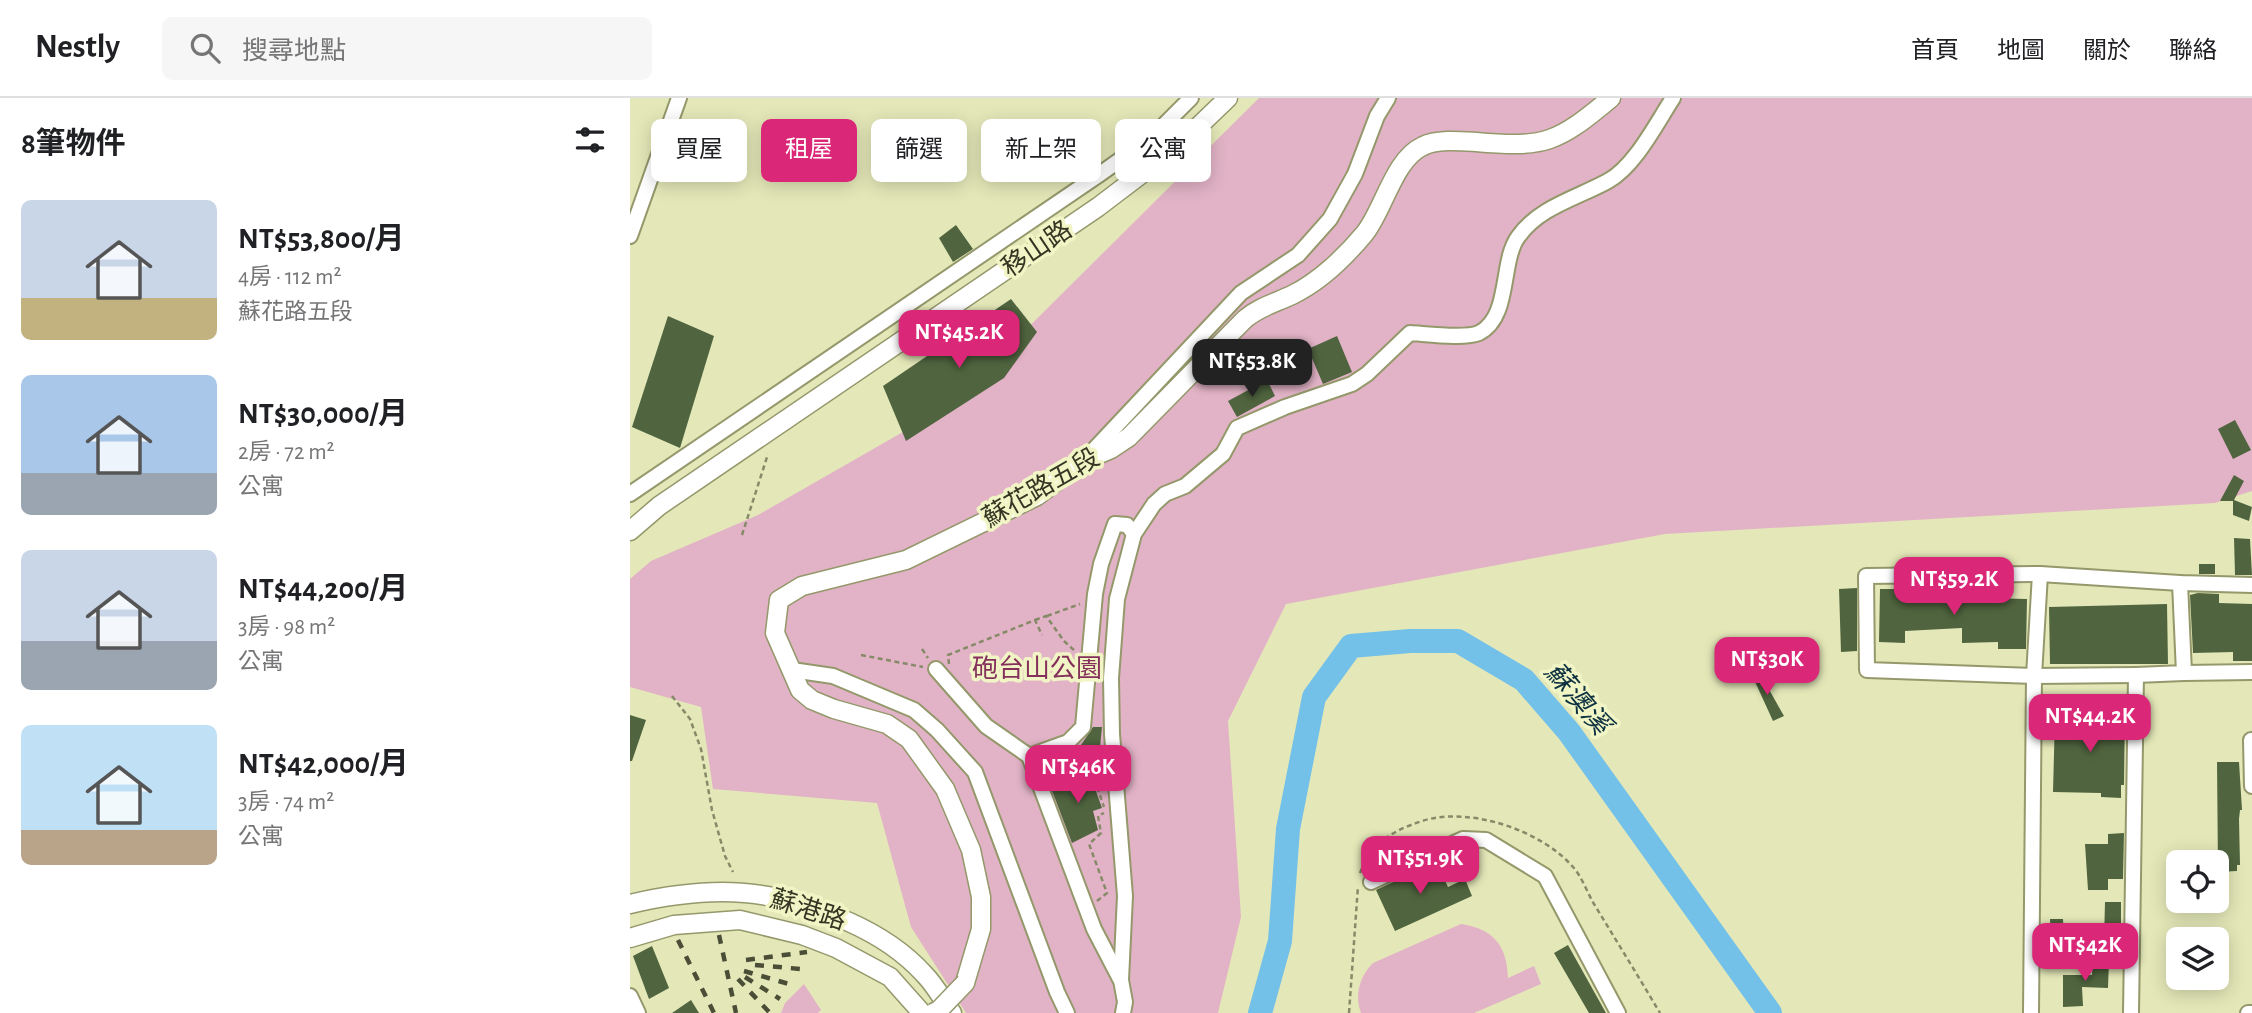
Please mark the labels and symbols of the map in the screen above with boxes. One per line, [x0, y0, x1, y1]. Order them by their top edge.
street label: 移山路 [997, 216, 1077, 282]
pin: NT$45.2K [887, 310, 1031, 370]
pin: NT$53.8K [1180, 340, 1324, 399]
street label: 蘇花路五段 [977, 443, 1104, 532]
pin: NT$59.2K [1882, 558, 2026, 617]
pin: NT$30K [1710, 638, 1824, 697]
park label: 砲台山公園 [972, 655, 1102, 682]
water label: 蘇澳溪 [1539, 657, 1619, 743]
pin: NT$44.2K [2018, 694, 2162, 754]
pin: NT$46K [1021, 746, 1135, 805]
pin: NT$51.9K [1348, 836, 1492, 896]
street label: 蘇港路 [767, 885, 849, 934]
pin: NT$42K [2028, 924, 2142, 983]

